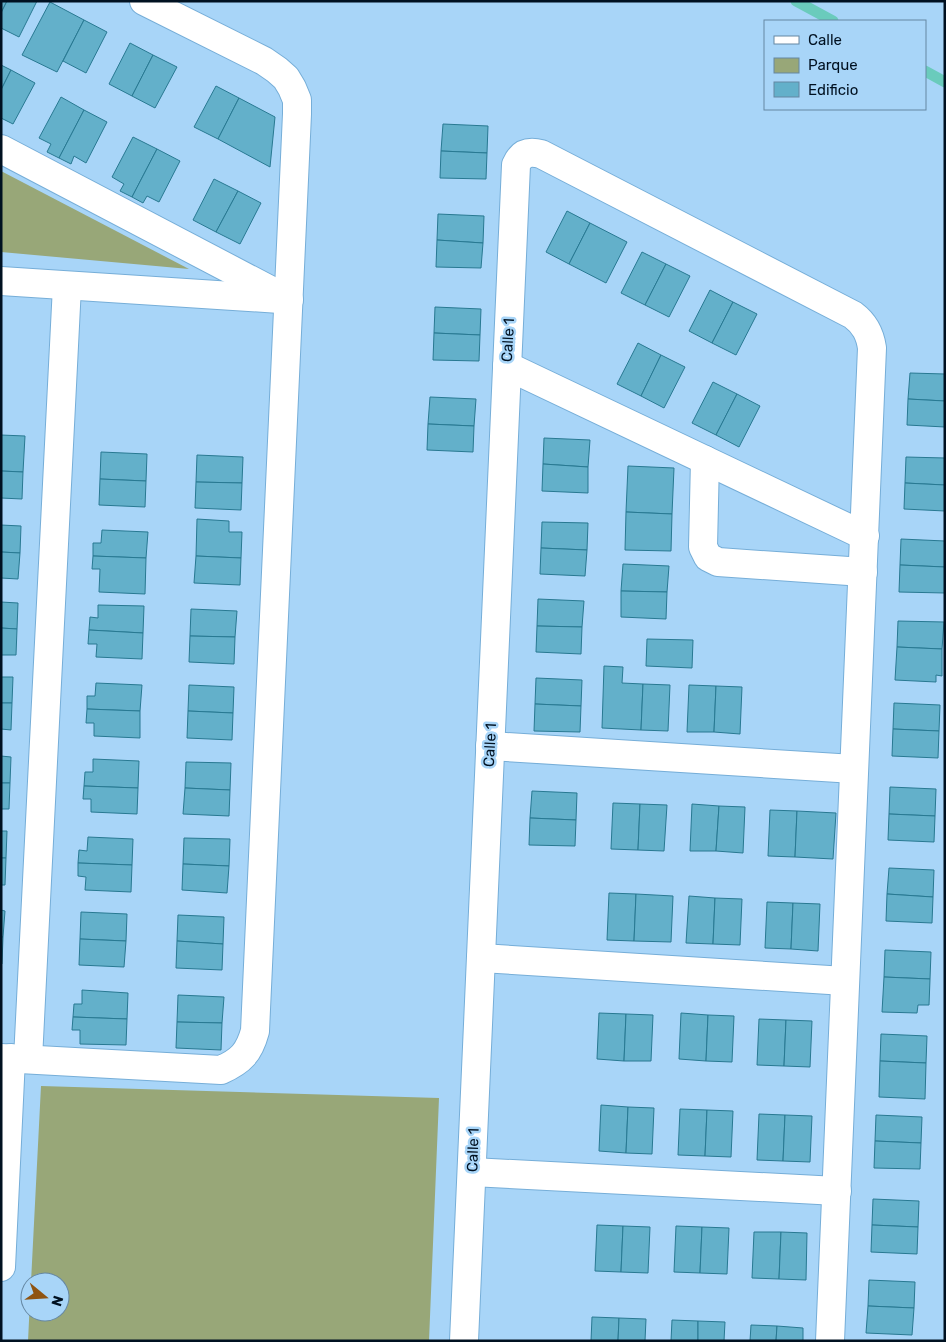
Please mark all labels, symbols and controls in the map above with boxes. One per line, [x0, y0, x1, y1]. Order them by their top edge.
legend [764, 20, 926, 110]
text: Calle [808, 31, 842, 49]
text: Parque [808, 56, 858, 74]
text: Edificio [808, 81, 858, 99]
street label: Calle 1 [498, 318, 518, 362]
street label: Calle 1 [480, 723, 500, 767]
street label: Calle 1 [463, 1128, 483, 1172]
north arrow [20, 1272, 70, 1322]
text: N [47, 1293, 67, 1308]

